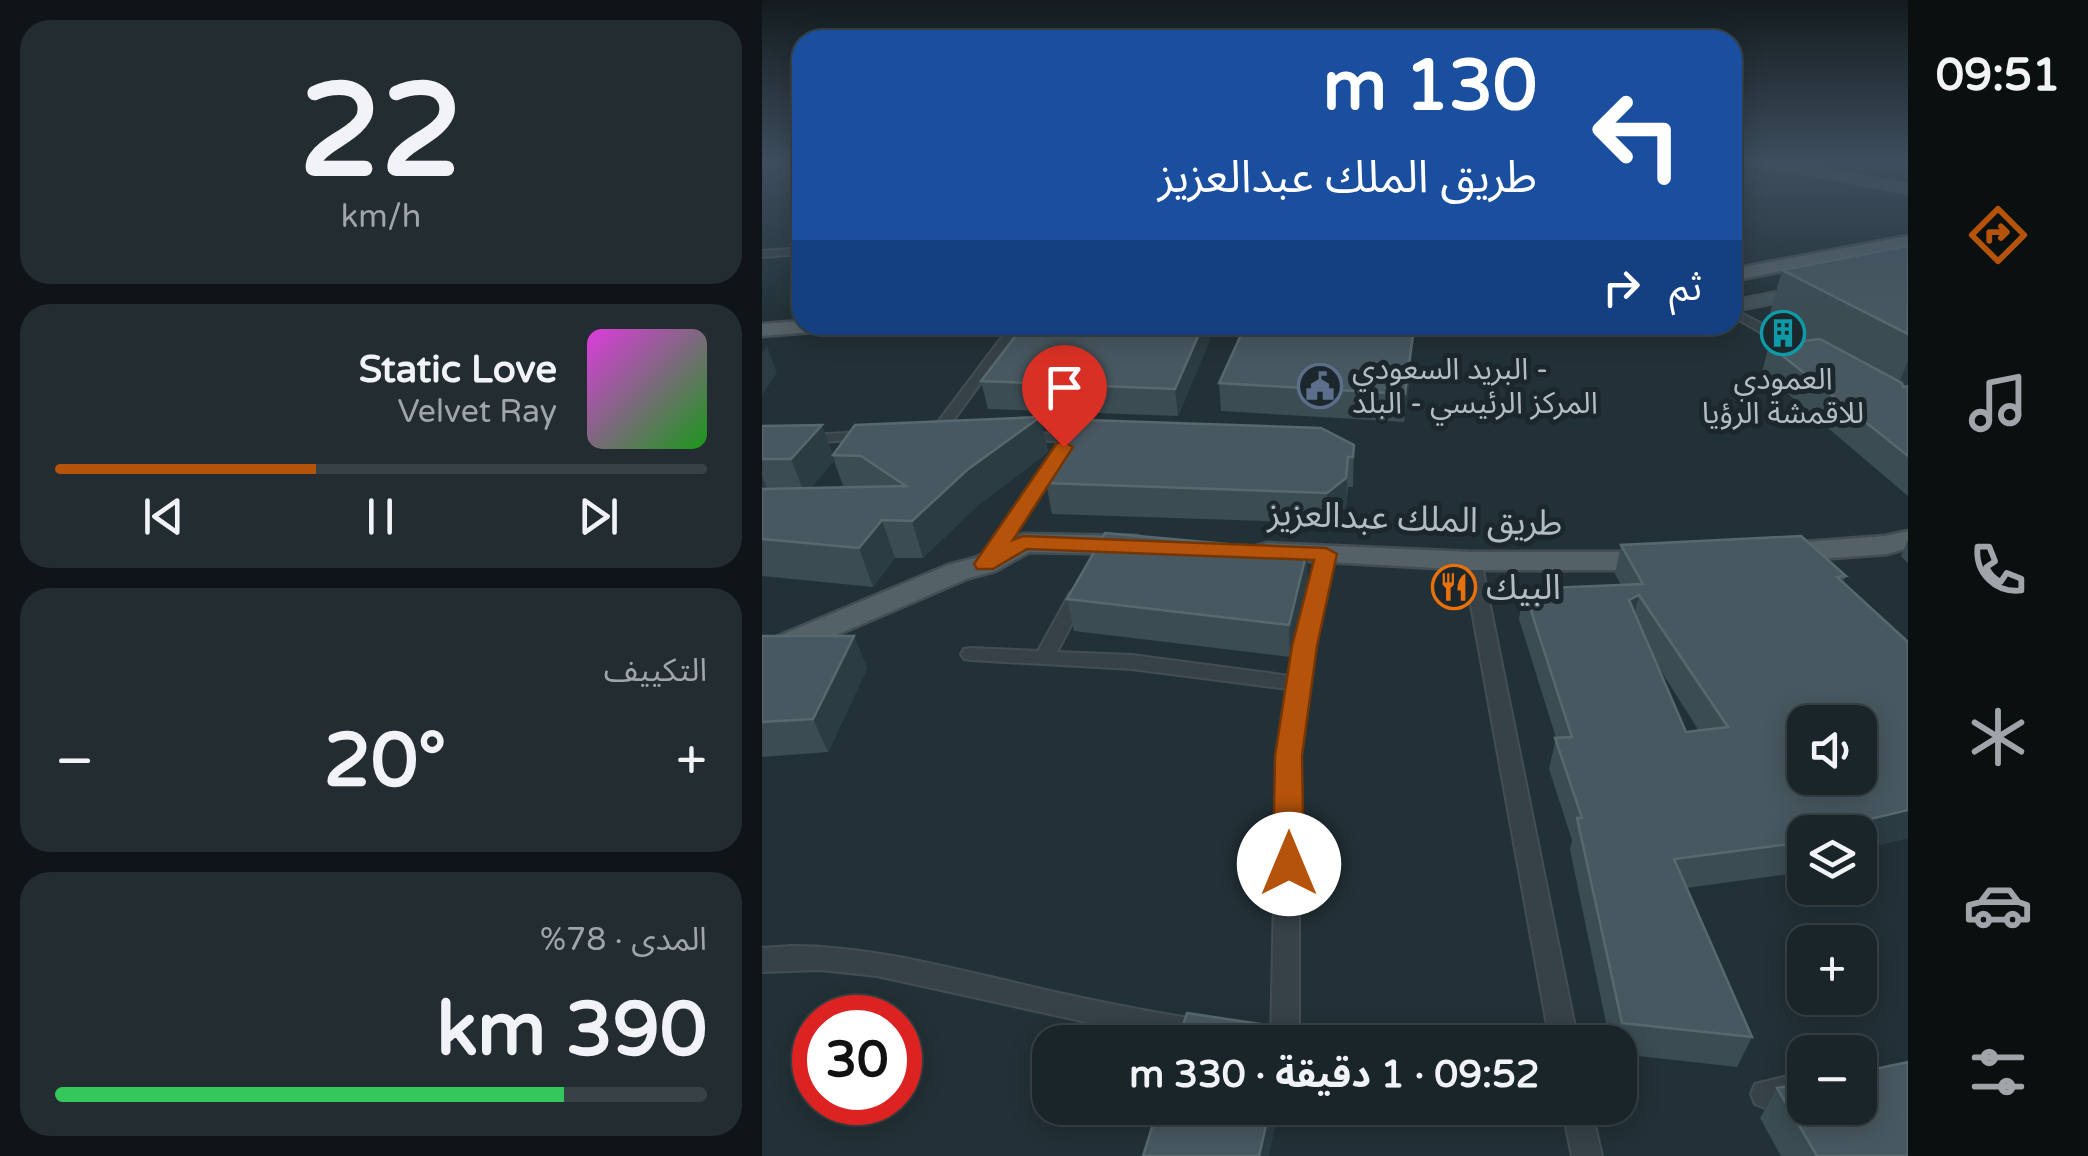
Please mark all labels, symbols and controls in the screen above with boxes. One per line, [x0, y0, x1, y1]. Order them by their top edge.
text: 130 m [1323, 45, 1537, 129]
text: 09:51 [1936, 49, 2060, 103]
text: 22 [299, 55, 463, 211]
icon: left [1572, 70, 1702, 200]
text: طريق الملك عبدالعزيز [1158, 151, 1537, 205]
text: km/h [341, 198, 421, 236]
icon: directions [1963, 200, 2033, 270]
icon: right [1594, 260, 1649, 315]
text: ثم [1669, 265, 1702, 311]
building icon: العمودي للاقمشة الرؤيا [1760, 310, 1806, 356]
pin [1022, 345, 1107, 448]
text: Static Love [359, 347, 557, 393]
place label: البريد السعودي - المركز الرئيسي - البلد [1352, 351, 1598, 426]
icon: arrive [1037, 360, 1092, 415]
place label: العمودي للاقمشة الرؤيا [1702, 361, 1864, 432]
public building icon: البريد السعودي - المركز الرئيسي - البلد [1297, 363, 1343, 409]
icon: music [1963, 368, 2033, 438]
text: Velvet Ray [397, 393, 557, 431]
icon: previous [136, 489, 191, 544]
icon: pause [353, 489, 408, 544]
icon: next [571, 489, 626, 544]
street label: طريق الملك عبدالعزيز [1266, 493, 1563, 545]
icon: phone [1963, 535, 2033, 605]
restaurant icon: البيك [1431, 564, 1477, 610]
place label: البيك [1486, 567, 1561, 609]
text: التكييف [604, 652, 707, 690]
icon: climate [1963, 702, 2033, 772]
map controls [1787, 705, 1877, 1125]
button: sound [1787, 705, 1877, 795]
text: 20° [324, 716, 446, 806]
text: − [55, 729, 94, 795]
text: + [676, 729, 707, 795]
position arrow [1237, 812, 1341, 916]
button: layers [1787, 815, 1877, 905]
icon: car [1963, 870, 2033, 940]
text: المدى · 78% [540, 921, 707, 959]
button: + [1787, 925, 1877, 1015]
text: 390 km [436, 985, 707, 1075]
speed limit sign: 30 [792, 995, 922, 1125]
button: − [1787, 1035, 1877, 1125]
icon: filters [1963, 1037, 2033, 1107]
text: 09:52 · 1 دقيقة · 330 m [1129, 1052, 1540, 1098]

